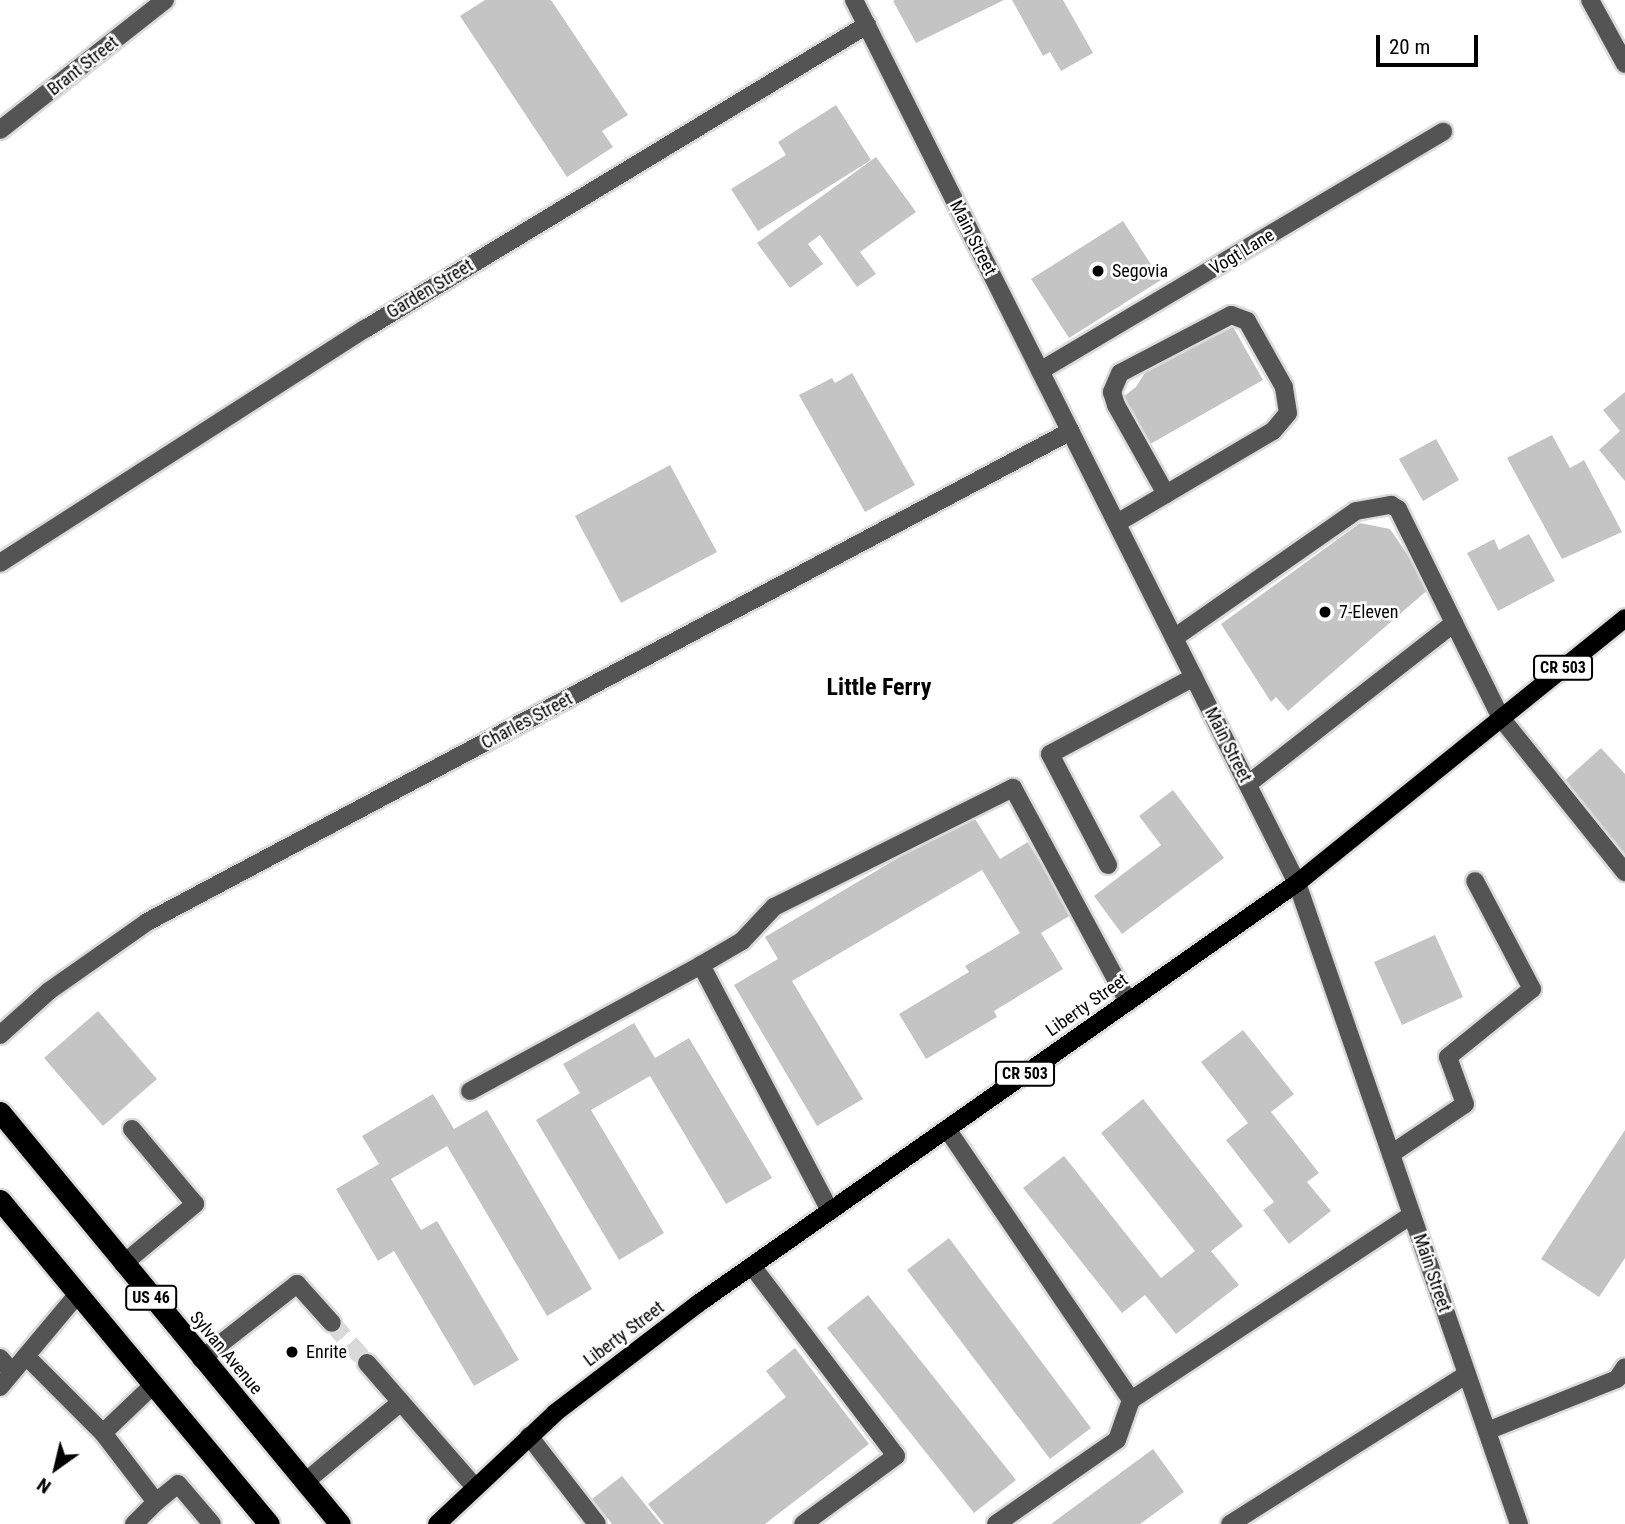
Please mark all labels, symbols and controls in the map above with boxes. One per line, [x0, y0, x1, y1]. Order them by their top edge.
scale bar [1380, 21, 1482, 65]
street label: Brant Street [43, 32, 123, 100]
text: 20 m [1389, 35, 1430, 59]
street label: Main Street [945, 197, 1001, 279]
street label: Vogt Lane [1206, 224, 1278, 280]
street label: Garden Street [383, 255, 477, 323]
place label: Segovia [1112, 260, 1168, 282]
marker: Segovia [1090, 263, 1106, 279]
place label: 7-Eleven [1339, 601, 1398, 623]
marker: 7-Eleven [1317, 604, 1333, 620]
road number: CR 503 [1532, 656, 1594, 680]
district label: Little Ferry [827, 674, 931, 702]
street label: Charles Street [478, 688, 576, 754]
street label: Main Street [1200, 704, 1256, 786]
street label: Liberty Street [1042, 969, 1132, 1041]
road number: CR 503 [993, 1062, 1056, 1086]
street label: Main Street [1409, 1231, 1455, 1315]
road number: US 46 [125, 1286, 177, 1310]
street label: Liberty Street [580, 1297, 668, 1371]
street label: Sylvan Avenue [185, 1307, 267, 1399]
place label: Enrite [306, 1341, 347, 1363]
marker: Enrite [284, 1344, 300, 1360]
north arrow [21, 1433, 91, 1503]
text: N [33, 1473, 55, 1499]

